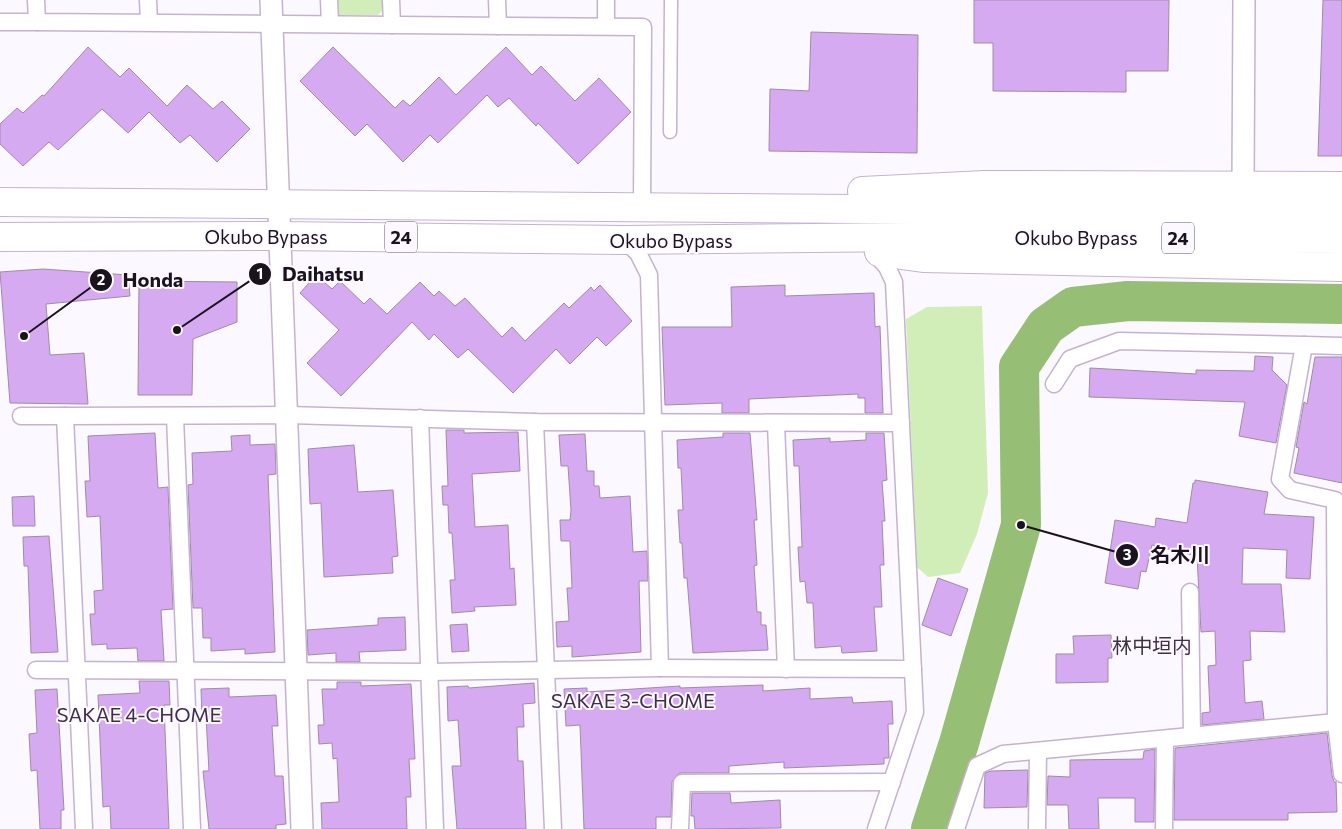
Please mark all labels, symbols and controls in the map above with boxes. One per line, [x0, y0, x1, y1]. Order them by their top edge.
road number: 24 [385, 222, 417, 252]
road number: 24 [1162, 222, 1194, 254]
street label: Okubo Bypass [204, 225, 328, 248]
street label: Okubo Bypass [1014, 226, 1138, 249]
street label: Okubo Bypass [609, 229, 733, 252]
callout: Daihatsu [247, 256, 374, 291]
text: Daihatsu [282, 261, 364, 285]
callout: Honda [88, 262, 194, 297]
text: 1 [257, 264, 263, 282]
text: Honda [123, 267, 183, 291]
text: 2 [97, 270, 105, 288]
callout: 名木川 [1115, 537, 1220, 572]
text: 名木川 [1150, 542, 1210, 566]
text: 3 [1123, 545, 1132, 563]
district label: 林中垣内 [1112, 633, 1192, 657]
district label: SAKAE 3-CHOME [551, 688, 715, 712]
district label: SAKAE 4-CHOME [57, 702, 221, 726]

